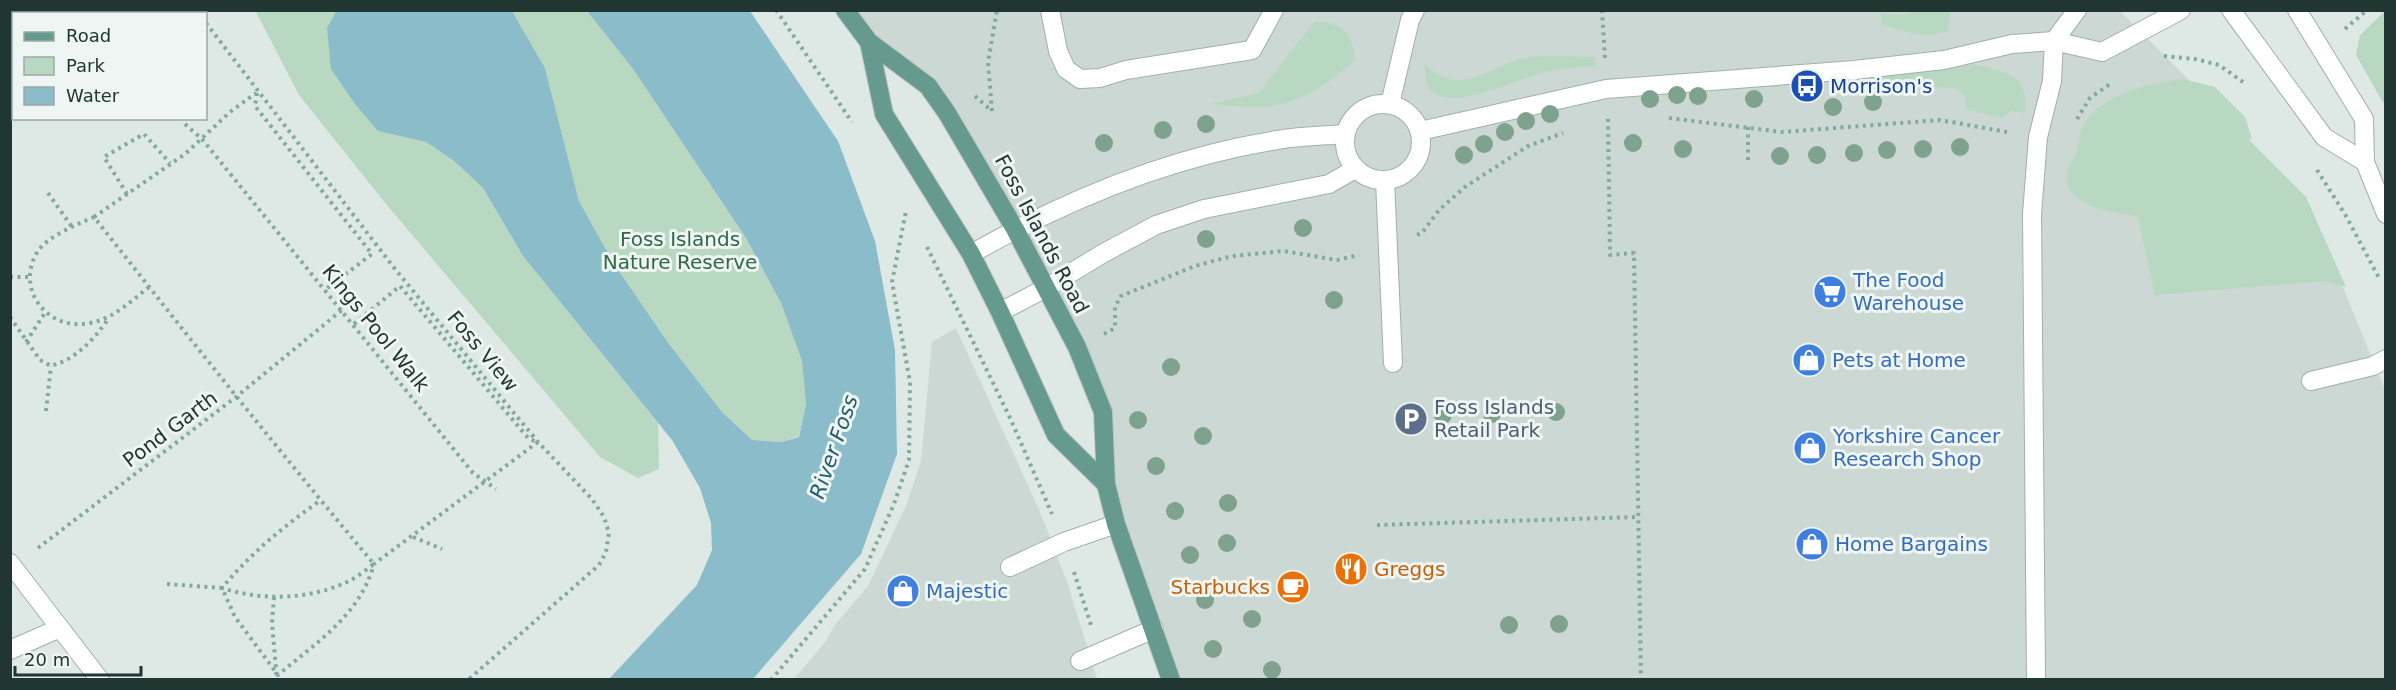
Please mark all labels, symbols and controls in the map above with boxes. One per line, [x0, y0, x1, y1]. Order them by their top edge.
legend [12, 12, 207, 120]
text: Road [66, 25, 111, 46]
text: Park [66, 55, 105, 76]
bus stop icon: Morrison's [1789, 68, 1825, 104]
place label: Morrison's [1830, 74, 1932, 98]
text: Water [66, 85, 120, 106]
street label: Foss Islands Road [990, 150, 1094, 318]
park label: Foss Islands Nature Reserve [603, 227, 757, 274]
street label: Kings Pool Walk [317, 260, 435, 397]
place label: The Food Warehouse [1852, 268, 1964, 315]
supermarket icon: The Food Warehouse [1812, 274, 1848, 310]
street label: Foss View [442, 306, 524, 396]
shop icon: Pets at Home [1791, 342, 1827, 378]
place label: Pets at Home [1832, 348, 1966, 372]
street label: Pond Garth [118, 386, 222, 472]
water label: River Foss [805, 392, 863, 502]
place label: Foss Islands Retail Park [1434, 395, 1554, 442]
parking icon: Foss Islands Retail Park [1393, 401, 1429, 437]
place label: Yorkshire Cancer Research Shop [1832, 424, 2001, 471]
shop icon: Yorkshire Cancer Research Shop [1792, 430, 1828, 466]
shop icon: Home Bargains [1794, 526, 1830, 562]
place label: Home Bargains [1835, 532, 1988, 556]
restaurant icon: Greggs [1333, 551, 1369, 587]
place label: Greggs [1374, 557, 1445, 581]
cafe icon: Starbucks [1275, 569, 1311, 605]
shop icon: Majestic [885, 573, 921, 609]
place label: Starbucks [1171, 575, 1270, 599]
place label: Majestic [926, 579, 1008, 603]
scale bar [15, 639, 141, 677]
text: 20 m [24, 649, 70, 670]

